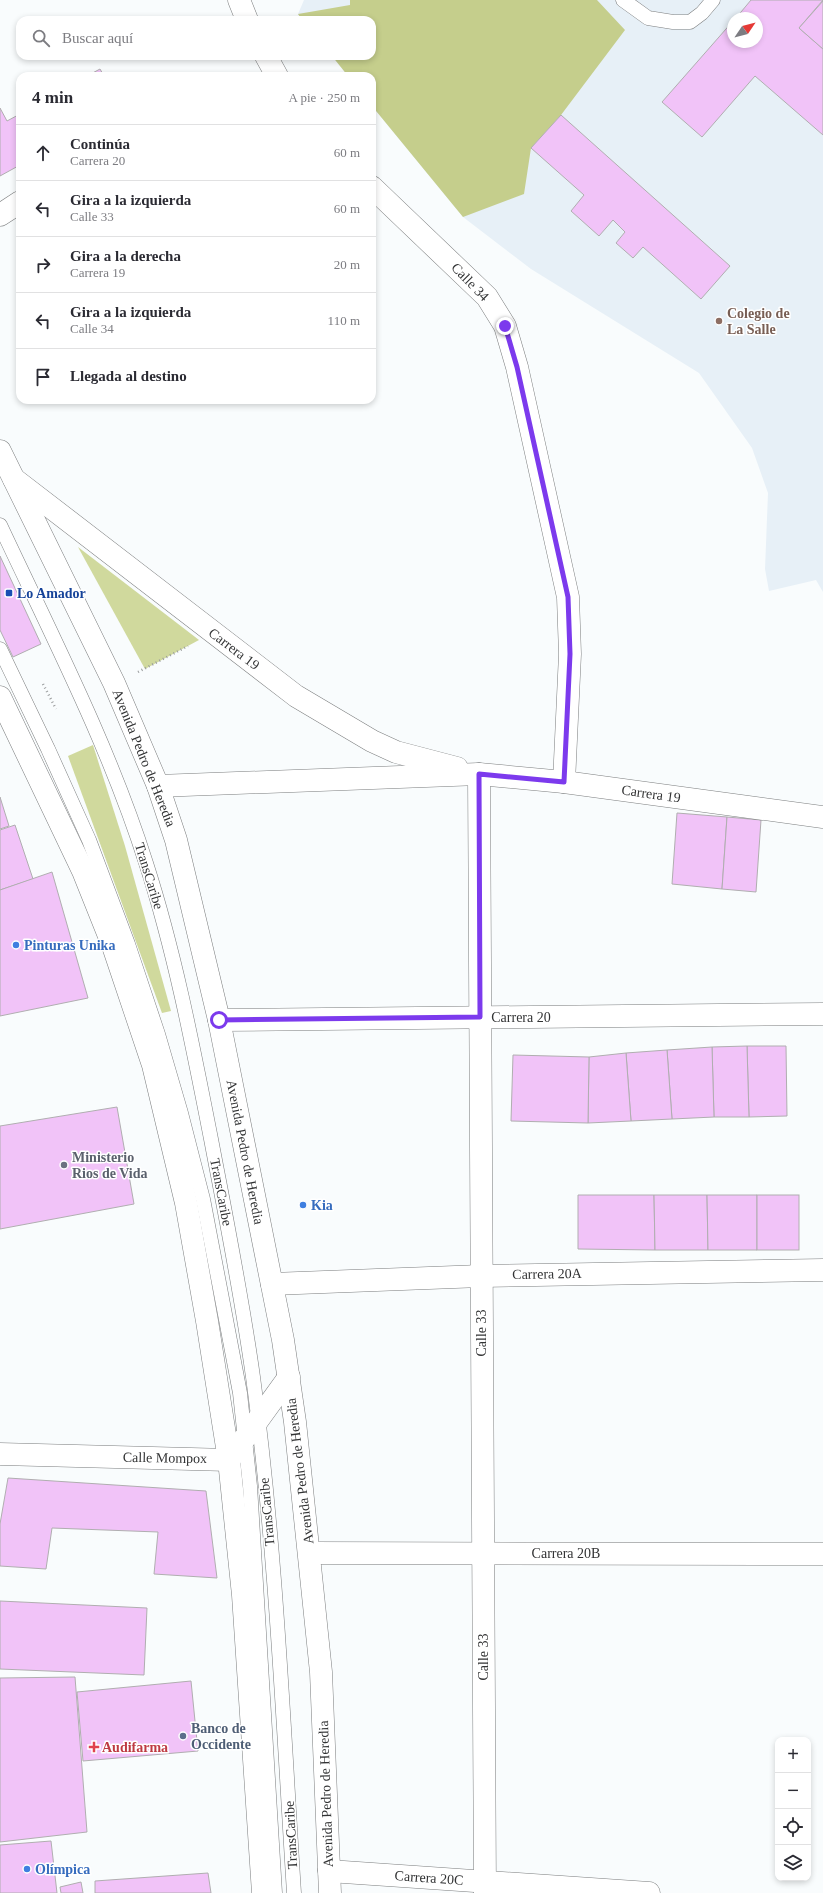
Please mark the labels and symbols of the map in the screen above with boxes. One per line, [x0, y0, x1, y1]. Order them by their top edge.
north arrow [727, 12, 763, 48]
street label: Calle 34 [448, 260, 492, 304]
place label: Colegio de La Salle [727, 306, 790, 337]
marker: Colegio de La Salle [714, 316, 724, 326]
route end [496, 317, 514, 335]
place label: Lo Amador [17, 586, 86, 601]
marker: Lo Amador [4, 588, 14, 598]
street label: Carrera 19 [206, 625, 262, 673]
street label: Avenida Pedro de Heredia [109, 687, 179, 830]
street label: Carrera 19 [621, 782, 681, 806]
street label: TransCaribe [132, 841, 166, 911]
place label: Pinturas Unika [24, 938, 115, 953]
marker: Pinturas Unika [11, 940, 21, 950]
street label: Carrera 20 [491, 1010, 551, 1025]
route start [210, 1011, 228, 1029]
street label: Avenida Pedro de Heredia [224, 1078, 267, 1226]
place label: Ministerio Rios de Vida [72, 1150, 147, 1181]
street label: TransCaribe [207, 1157, 235, 1227]
marker: Ministerio Rios de Vida [59, 1160, 69, 1170]
place label: Kia [311, 1198, 333, 1213]
marker: Kia [298, 1200, 308, 1210]
street label: Carrera 20A [512, 1266, 583, 1282]
street label: Calle 33 [474, 1309, 489, 1357]
street label: Avenida Pedro de Heredia [283, 1396, 316, 1545]
street label: Calle Mompox [123, 1450, 207, 1466]
street label: TransCaribe [257, 1477, 277, 1547]
street label: Carrera 20B [532, 1546, 600, 1561]
street label: Calle 33 [476, 1633, 491, 1681]
street label: Avenida Pedro de Heredia [316, 1719, 336, 1868]
place label: Banco de Occidente [191, 1721, 251, 1752]
marker: Banco de Occidente [178, 1731, 188, 1741]
place label: Audifarma [102, 1740, 168, 1755]
marker: Audifarma [89, 1742, 99, 1752]
street label: TransCaribe [282, 1800, 300, 1870]
place label: Olímpica [35, 1862, 90, 1877]
marker: Olímpica [22, 1864, 32, 1874]
street label: Carrera 20C [394, 1868, 464, 1888]

